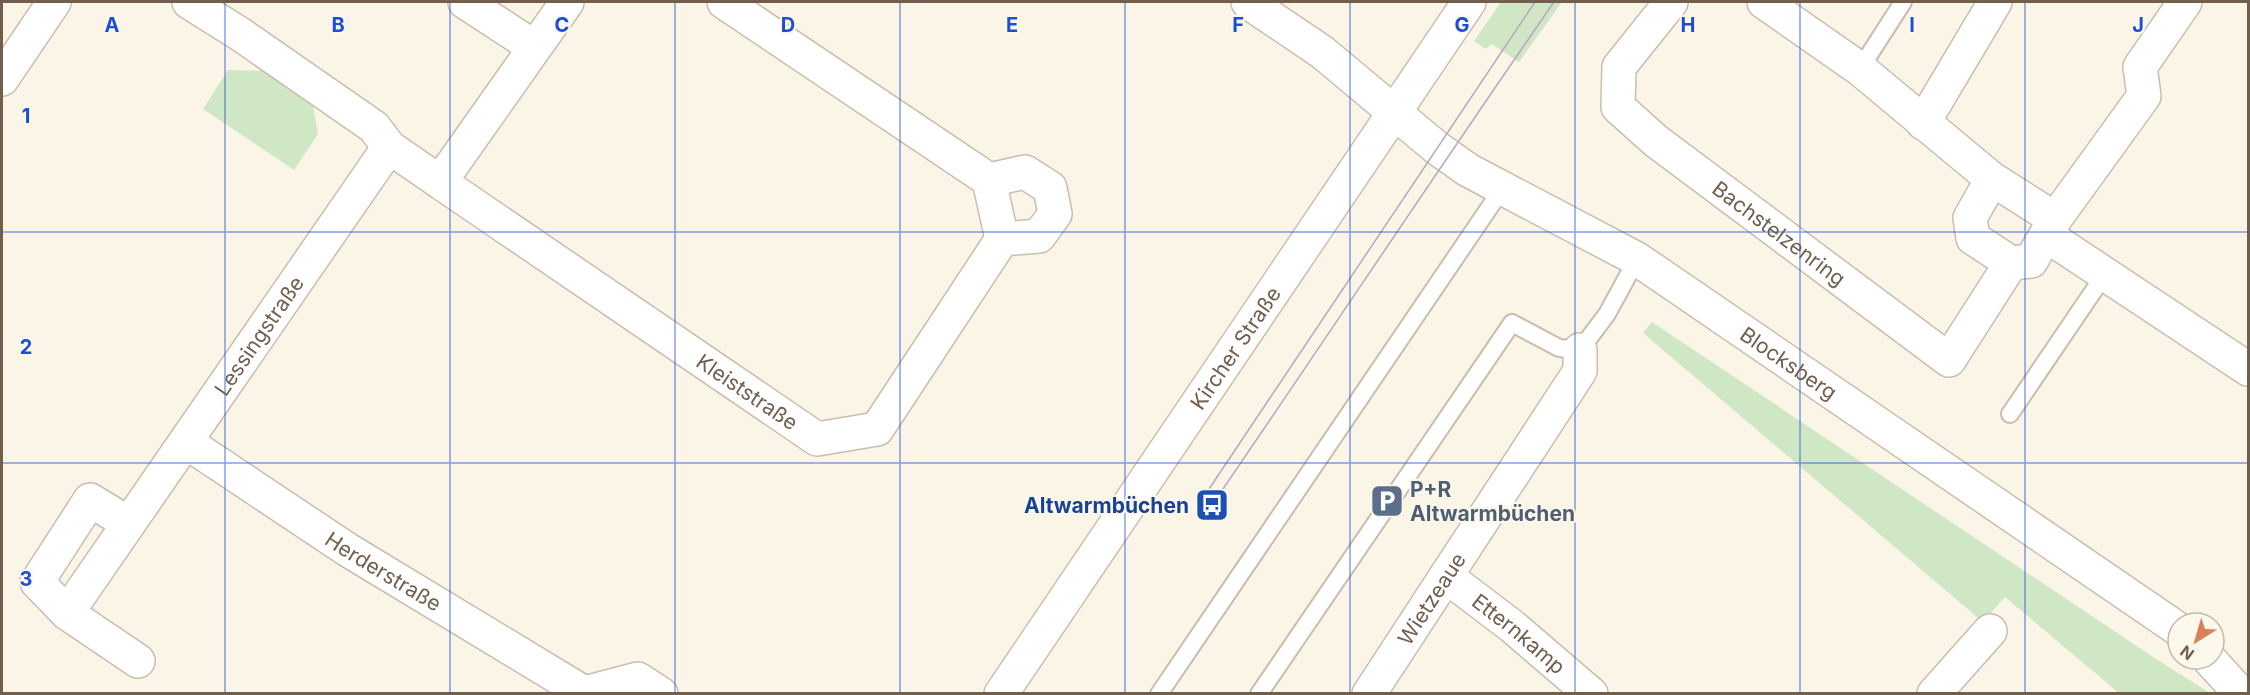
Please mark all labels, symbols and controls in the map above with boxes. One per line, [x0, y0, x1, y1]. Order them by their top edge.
text: A [105, 13, 120, 37]
text: B [331, 13, 345, 37]
text: C [555, 13, 569, 37]
text: D [781, 13, 795, 37]
text: E [1006, 13, 1018, 37]
text: F [1232, 13, 1244, 37]
text: G [1454, 13, 1470, 37]
text: H [1681, 13, 1695, 37]
text: I [1909, 13, 1915, 37]
text: J [2132, 13, 2144, 37]
text: 1 [22, 104, 30, 128]
street label: Bachstelzenring [1708, 175, 1851, 291]
street label: Lessingstraße [209, 271, 309, 400]
street label: Kircher Straße [1185, 282, 1286, 414]
street label: Blocksberg [1736, 321, 1842, 405]
text: 2 [20, 335, 32, 359]
street label: Kleiststraße [692, 348, 803, 435]
place label: P+R Altwarmbüchen [1410, 477, 1575, 526]
parking icon: P+R Altwarmbüchen [1369, 483, 1405, 519]
bus stop icon: Altwarmbüchen [1194, 487, 1230, 523]
place label: Altwarmbüchen [1024, 493, 1189, 518]
street label: Herderstraße [321, 526, 446, 616]
street label: Wietzeaue [1392, 548, 1471, 649]
text: 3 [20, 567, 32, 591]
street label: Etternkamp [1467, 588, 1571, 679]
north arrow [2166, 611, 2226, 671]
text: N [2176, 641, 2198, 665]

